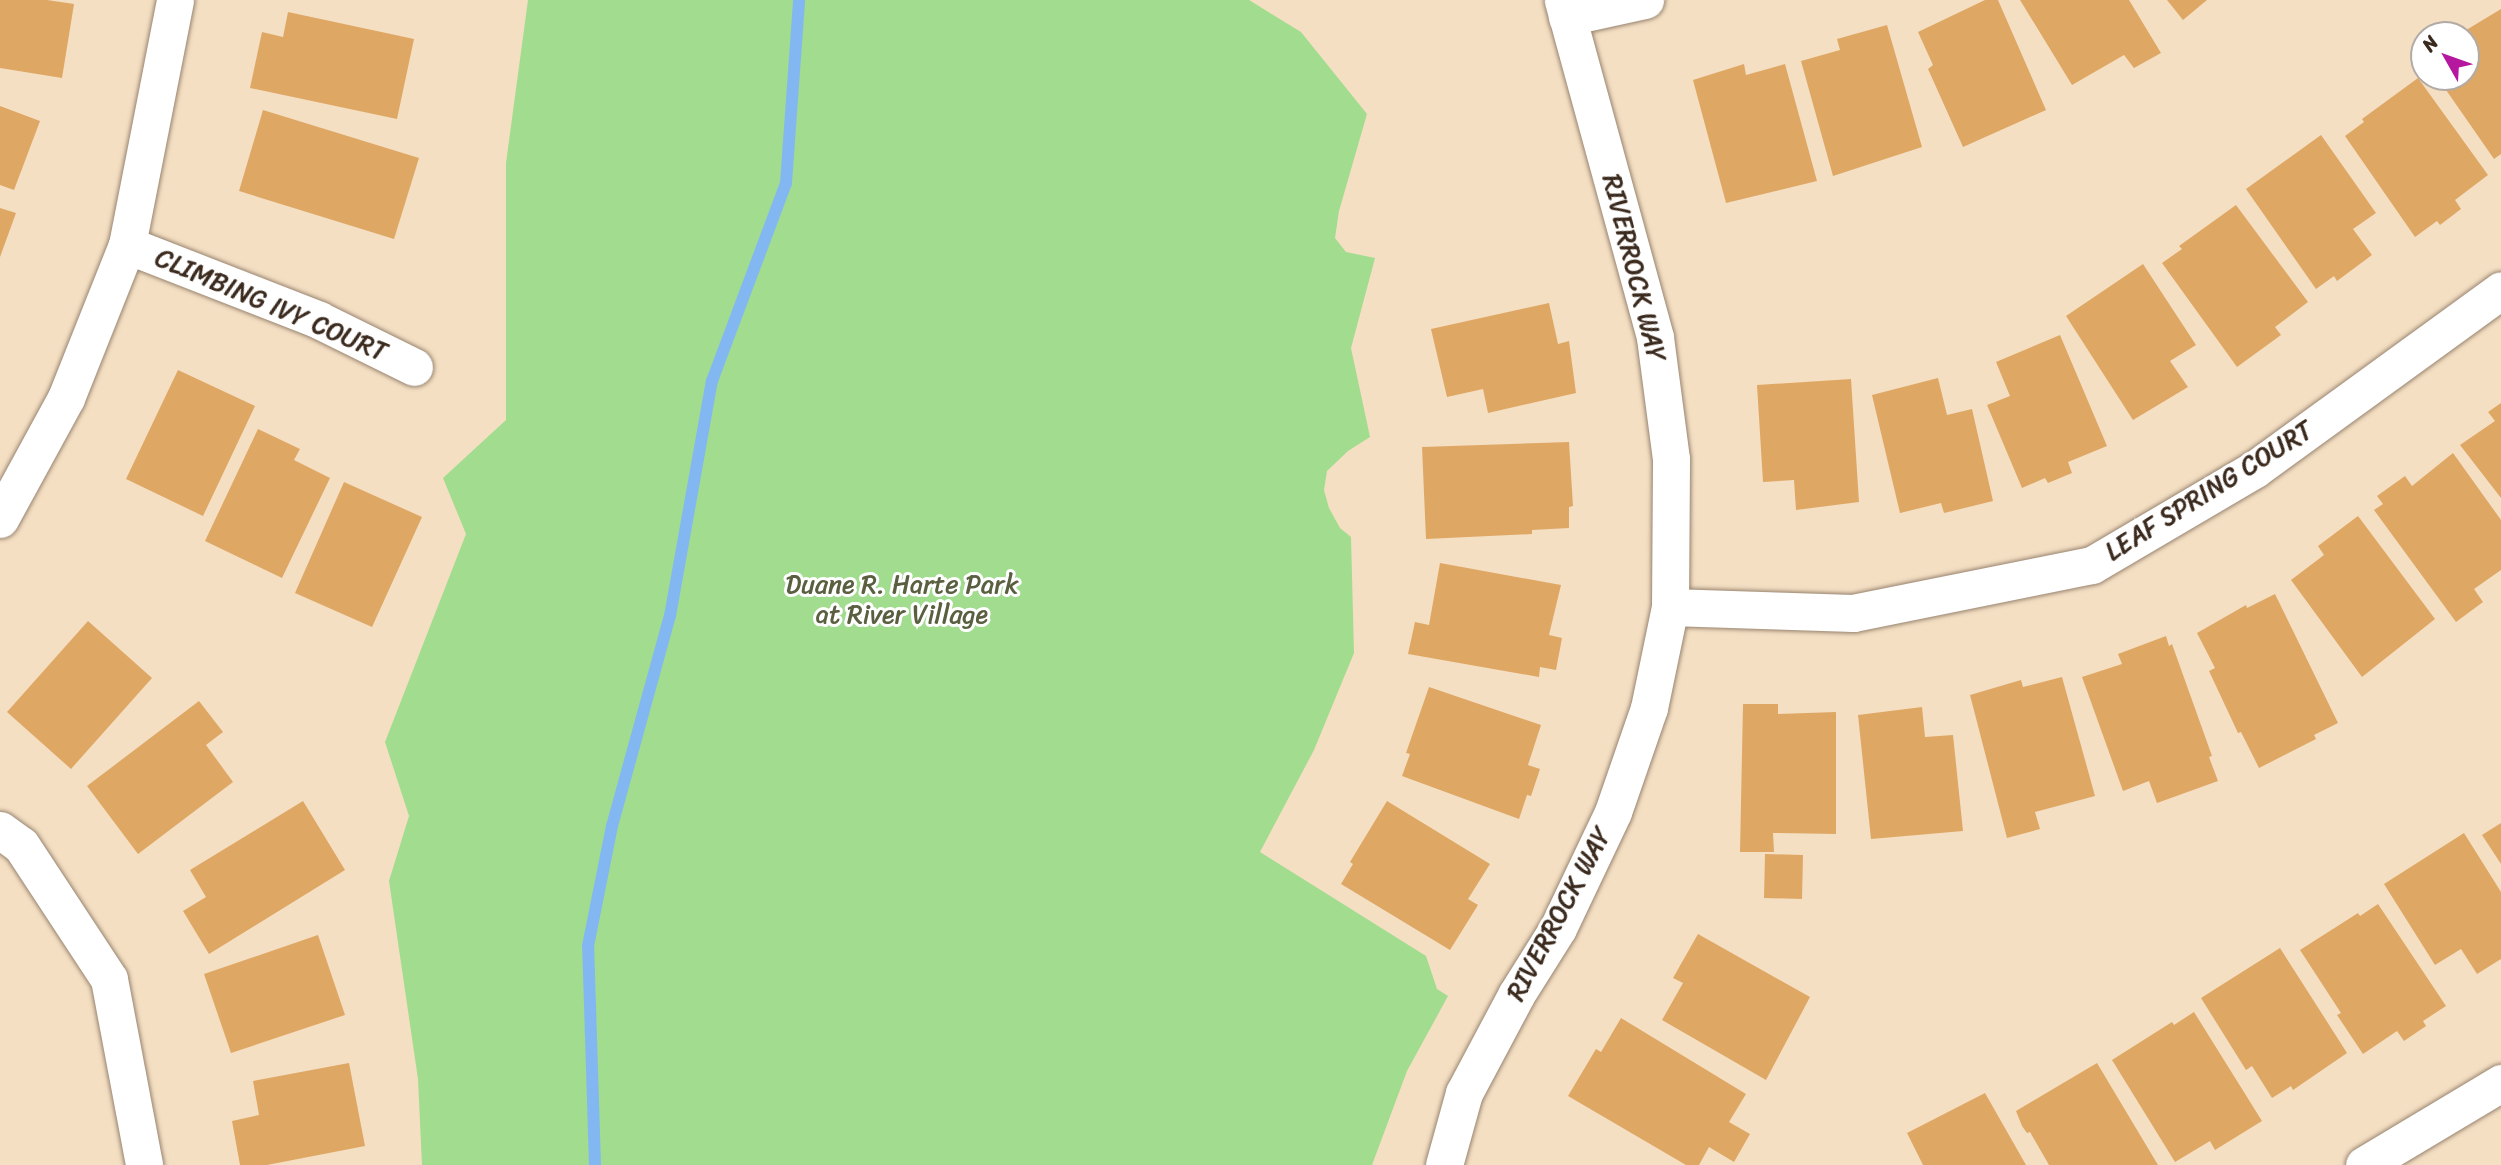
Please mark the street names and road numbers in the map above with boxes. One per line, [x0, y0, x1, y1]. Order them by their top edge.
street label: RIVERROCK WAY [1596, 171, 1672, 365]
street label: CLIMBING IVY COURT [149, 242, 393, 368]
street label: LEAF SPRING COURT [2098, 414, 2320, 568]
street label: RIVERROCK WAY [1500, 822, 1618, 1006]

